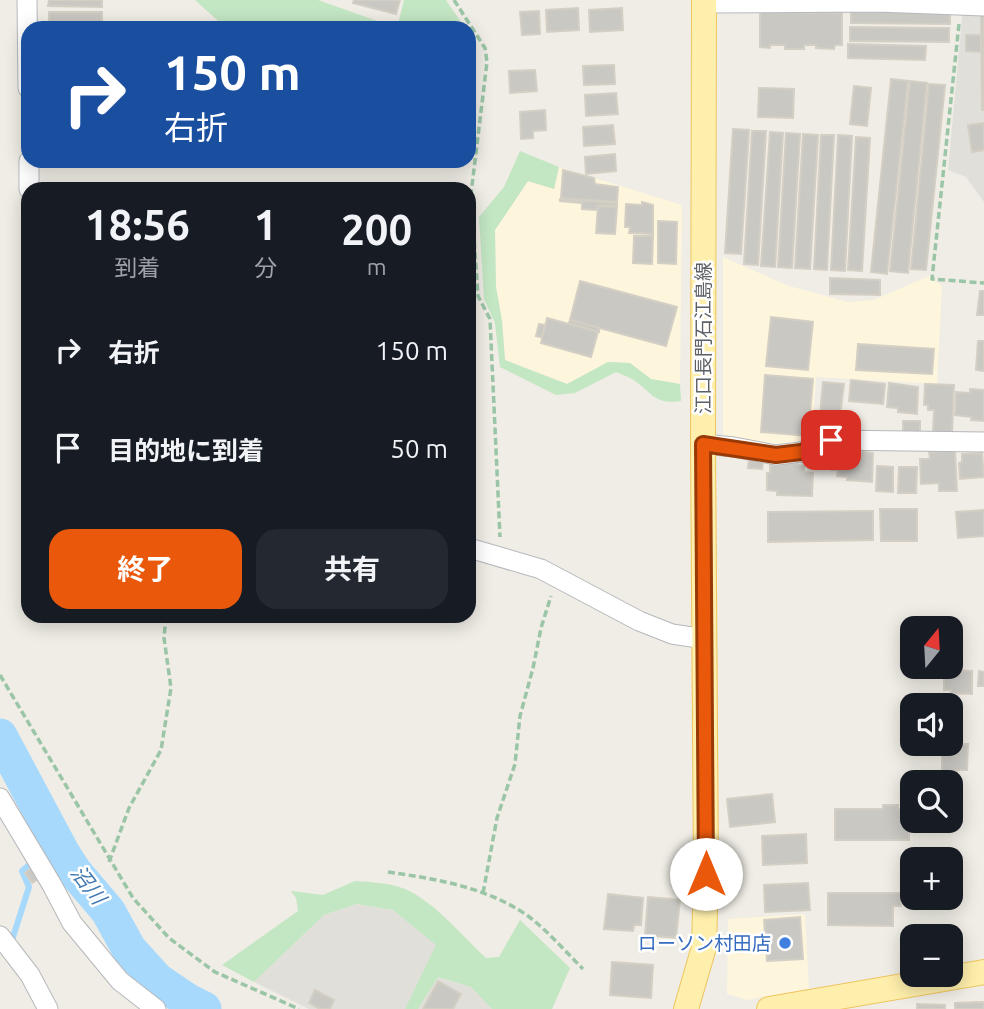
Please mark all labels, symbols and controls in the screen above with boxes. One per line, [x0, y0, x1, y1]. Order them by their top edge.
text: 150 m [164, 44, 301, 99]
icon: right [49, 49, 140, 140]
text: 右折 [164, 109, 228, 145]
text: 18:56 [85, 201, 190, 248]
text: 1 [254, 201, 277, 248]
text: 200 [341, 206, 412, 253]
text: m [367, 254, 387, 279]
text: 到着 [114, 255, 160, 280]
text: 分 [254, 255, 277, 280]
street label: 江口長門石江島線 [692, 262, 714, 414]
icon: right [49, 331, 87, 369]
text: 150 m [376, 336, 448, 365]
text: 右折 [108, 338, 160, 367]
pin [801, 410, 861, 470]
icon: arrive [812, 421, 850, 459]
icon: arrive [49, 429, 87, 467]
text: 50 m [390, 434, 448, 463]
text: 目的地に到着 [108, 436, 264, 465]
button: 終了 [49, 529, 242, 609]
button: 共有 [256, 529, 448, 609]
north arrow [900, 616, 962, 679]
map controls [900, 616, 963, 987]
button: sound [900, 693, 963, 756]
button: search [900, 770, 963, 833]
position arrow [669, 837, 743, 911]
button: + [900, 847, 963, 910]
water label: 沼川 [67, 860, 112, 910]
button: − [900, 924, 963, 987]
place label: ローソン村田店 [638, 932, 771, 954]
marker: ローソン村田店 [777, 935, 793, 951]

